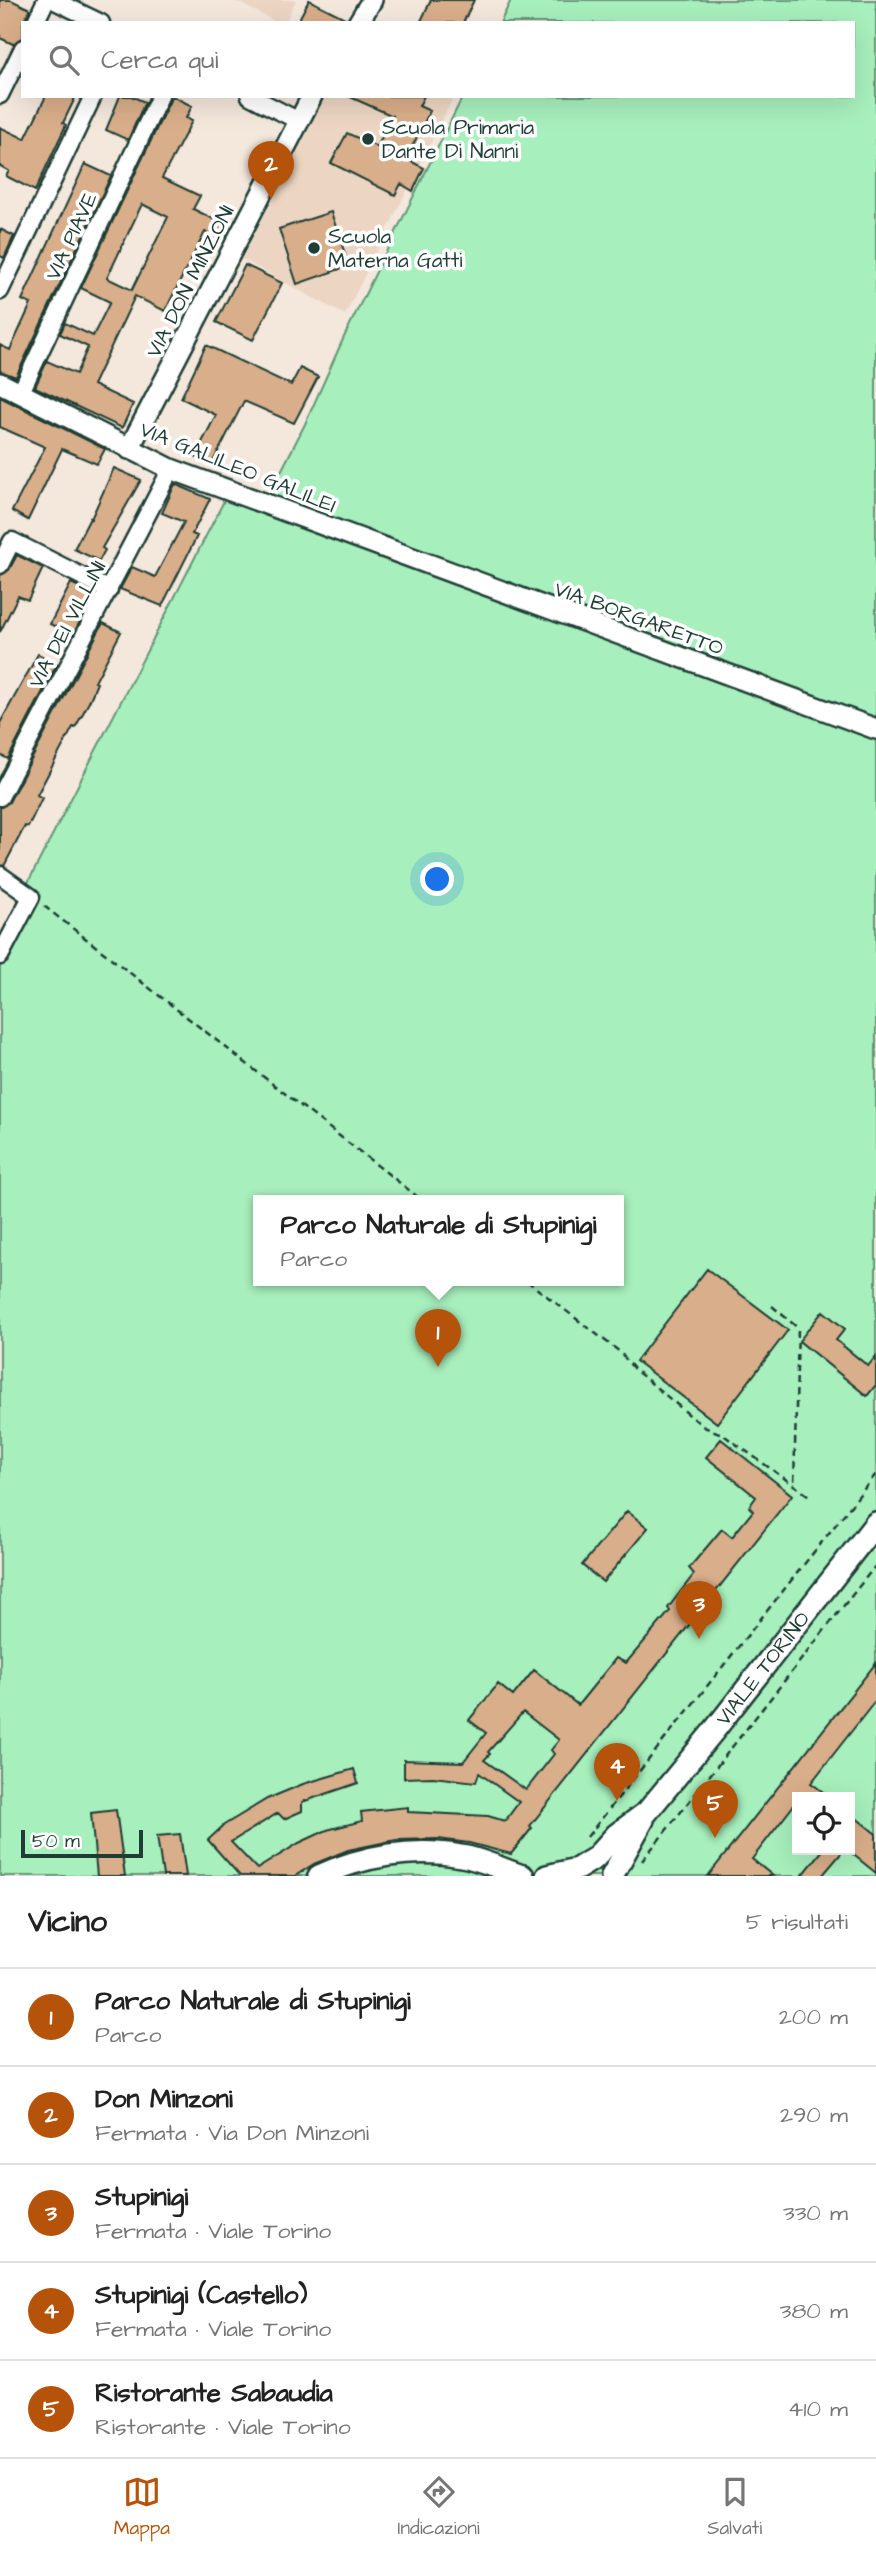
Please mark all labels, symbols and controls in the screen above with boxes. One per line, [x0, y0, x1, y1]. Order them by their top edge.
search box [21, 21, 855, 98]
icon: search [45, 41, 83, 79]
text: Cerca qui [101, 42, 218, 78]
place label: Scuola Primaria Dante Di Nanni [382, 113, 535, 166]
marker: Scuola Primaria Dante Di Nanni [360, 131, 376, 147]
pin: 2 [248, 141, 294, 199]
street label: VIA PIAVE [38, 187, 105, 285]
street label: VIA DON MINZONI [139, 200, 242, 363]
place label: Scuola Materna Gatti [328, 222, 462, 275]
marker: Scuola Materna Gatti [306, 240, 322, 256]
street label: VIA GALILEO GALILEI [135, 415, 340, 520]
street label: VIA DEI VILLINI [22, 555, 113, 693]
street label: VIA BORGARETTO [550, 574, 727, 663]
your location [420, 862, 454, 896]
popup [253, 1195, 624, 1286]
text: Parco Naturale di Stupinigi [281, 1207, 596, 1243]
text: Parco [281, 1243, 347, 1275]
pin: 1 [415, 1309, 461, 1367]
pin: 3 [676, 1581, 722, 1639]
street label: VIALE TORINO [709, 1605, 817, 1732]
pin: 4 [594, 1743, 640, 1801]
pin: 5 [692, 1780, 738, 1838]
map controls [792, 1792, 855, 1855]
button: locate [792, 1792, 855, 1855]
scale bar [21, 1827, 144, 1859]
text: 50 m [32, 1828, 80, 1855]
text: Vicino [28, 1901, 107, 1943]
text: 5 risultati [746, 1906, 848, 1938]
text: Parco Naturale di Stupinigi [95, 1983, 411, 2019]
text: 1 [50, 2001, 52, 2033]
text: 200 m [779, 2001, 848, 2033]
text: Parco [95, 2019, 162, 2051]
text: Don Minzoni [95, 2081, 233, 2117]
text: 2 [44, 2099, 58, 2131]
text: 290 m [780, 2099, 848, 2131]
text: Fermata · Via Don Minzoni [95, 2117, 369, 2149]
text: Stupinigi [95, 2179, 188, 2215]
text: 3 [45, 2197, 57, 2229]
text: 330 m [783, 2197, 848, 2229]
text: Fermata · Viale Torino [95, 2215, 331, 2247]
text: Stupinigi (Castello) [95, 2277, 307, 2313]
text: 4 [43, 2295, 59, 2327]
text: 380 m [780, 2295, 848, 2327]
text: Fermata · Viale Torino [95, 2313, 331, 2345]
text: Ristorante Sabaudia [95, 2375, 333, 2411]
text: 5 [43, 2393, 59, 2425]
text: 410 m [788, 2393, 848, 2425]
text: Ristorante · Viale Torino [95, 2411, 351, 2443]
tab: Mappa [114, 2473, 170, 2542]
tab: Indicazioni [398, 2473, 480, 2542]
tab: Salvati [707, 2473, 762, 2542]

